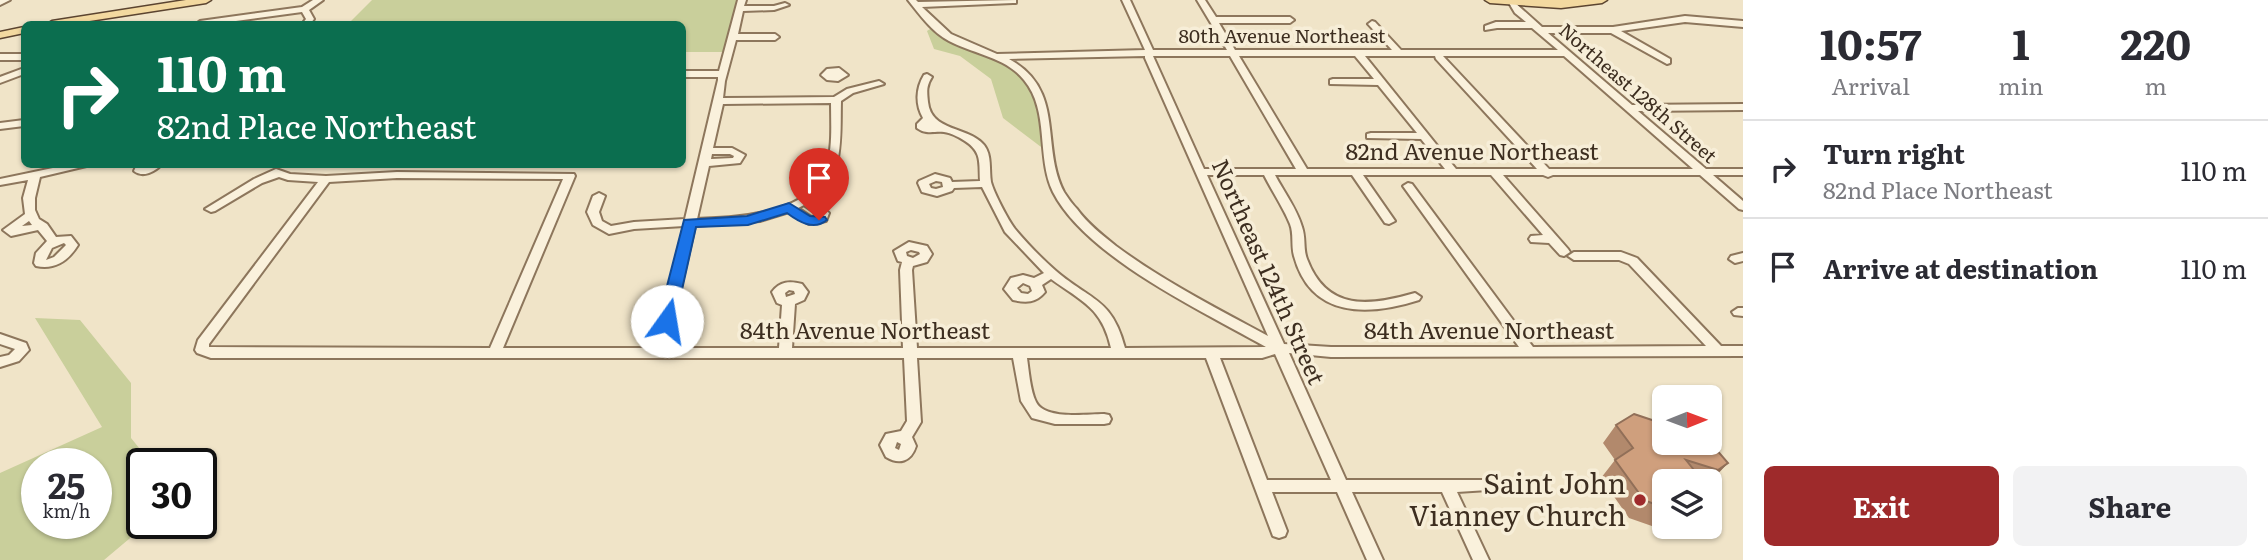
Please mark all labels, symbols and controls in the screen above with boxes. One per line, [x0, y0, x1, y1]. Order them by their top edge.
text: 10:57 [1820, 11, 1922, 73]
text: 1 [2012, 11, 2030, 73]
text: 220 [2120, 11, 2191, 73]
street label: Northeast 128th Street [1554, 16, 1724, 169]
street label: 80th Avenue Northeast [1179, 21, 1386, 49]
text: 110 m [157, 34, 286, 107]
icon: right [42, 49, 133, 140]
text: Arrival [1831, 68, 1910, 102]
text: min [1998, 68, 2044, 102]
text: m [2145, 68, 2167, 102]
text: 82nd Place Northeast [157, 101, 476, 149]
street label: 82nd Avenue Northeast [1345, 133, 1599, 167]
text: Turn right [1823, 133, 1965, 172]
pin [789, 148, 849, 220]
icon: right [1764, 150, 1802, 188]
text: 110 m [2180, 150, 2247, 189]
street label: Northeast 124th Street [1205, 153, 1335, 390]
icon: arrive [800, 159, 838, 197]
text: 82nd Place Northeast [1823, 172, 2053, 206]
icon: arrive [1764, 248, 1802, 286]
text: Arrive at destination [1823, 248, 2098, 287]
text: 110 m [2180, 248, 2247, 287]
position arrow [630, 284, 704, 358]
street label: 84th Avenue Northeast [740, 312, 991, 346]
street label: 84th Avenue Northeast [1364, 312, 1615, 346]
north arrow [1652, 385, 1722, 455]
map controls [1652, 385, 1722, 539]
speed limit sign: 30 [126, 448, 217, 539]
text: 25 [48, 458, 85, 510]
place label: Saint John Vianney Church [1409, 461, 1626, 535]
button: Exit [1764, 466, 1999, 546]
button: Share [2013, 466, 2247, 546]
button: layers [1652, 469, 1722, 539]
marker: Saint John Vianney Church [1632, 492, 1648, 508]
text: km/h [43, 497, 90, 524]

